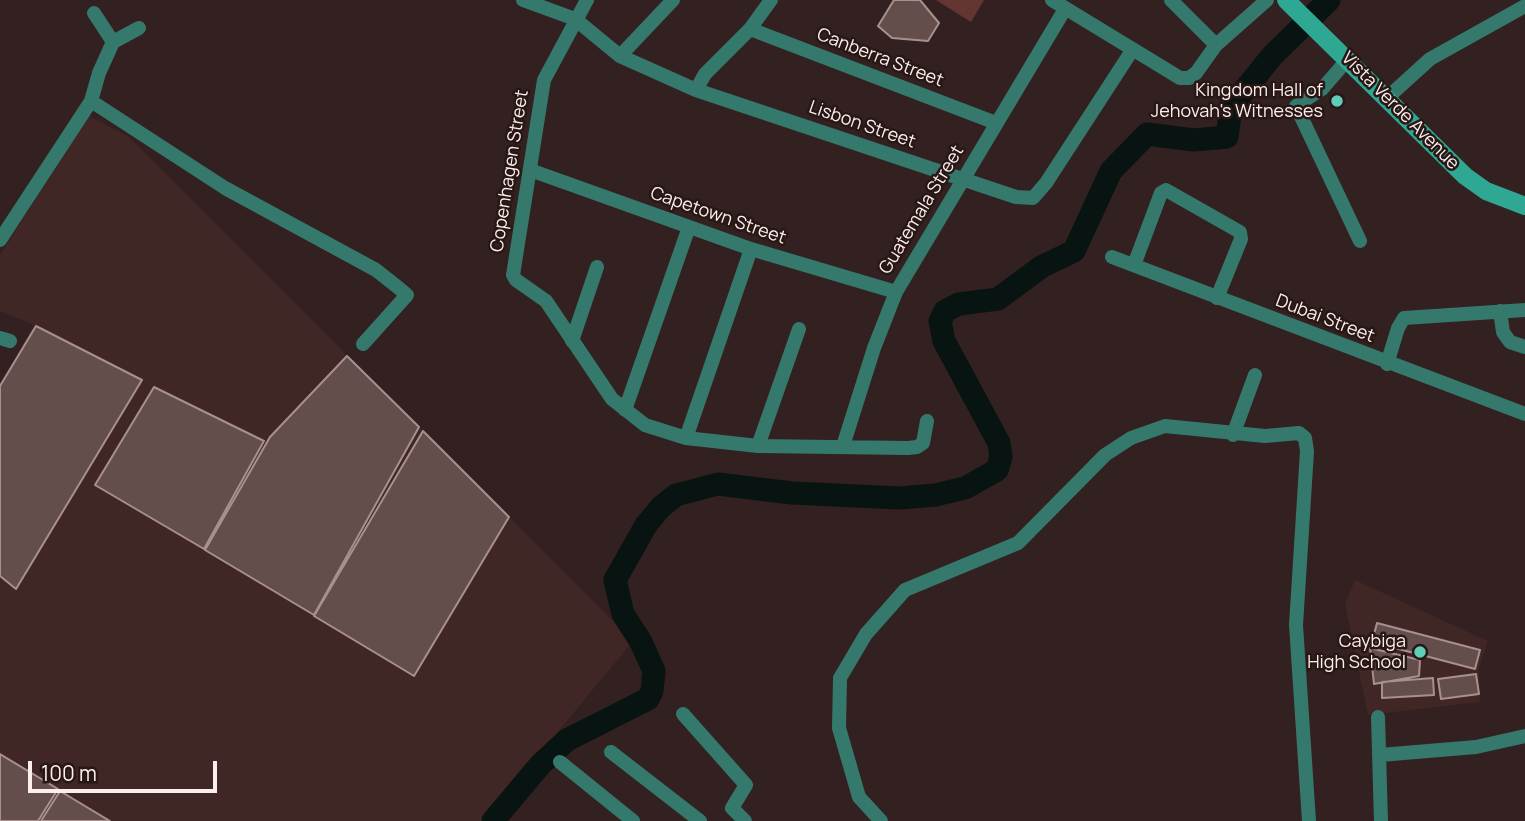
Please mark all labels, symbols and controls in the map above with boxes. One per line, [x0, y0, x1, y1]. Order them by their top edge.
street label: Canberra Street [814, 24, 946, 92]
street label: Vista Verde Avenue [1337, 48, 1463, 174]
place label: Kingdom Hall of Jehovah's Witnesses [1151, 80, 1323, 122]
street label: Copenhagen Street [487, 88, 533, 254]
marker: Kingdom Hall of Jehovah's Witnesses [1329, 93, 1345, 109]
street label: Lisbon Street [806, 97, 918, 153]
street label: Guatemala Street [875, 142, 969, 278]
street label: Capetown Street [647, 183, 789, 249]
street label: Dubai Street [1273, 290, 1377, 348]
place label: Caybiga High School [1307, 631, 1406, 674]
marker: Caybiga High School [1412, 644, 1428, 660]
scale bar [32, 748, 220, 792]
text: 100 m [41, 759, 97, 787]

